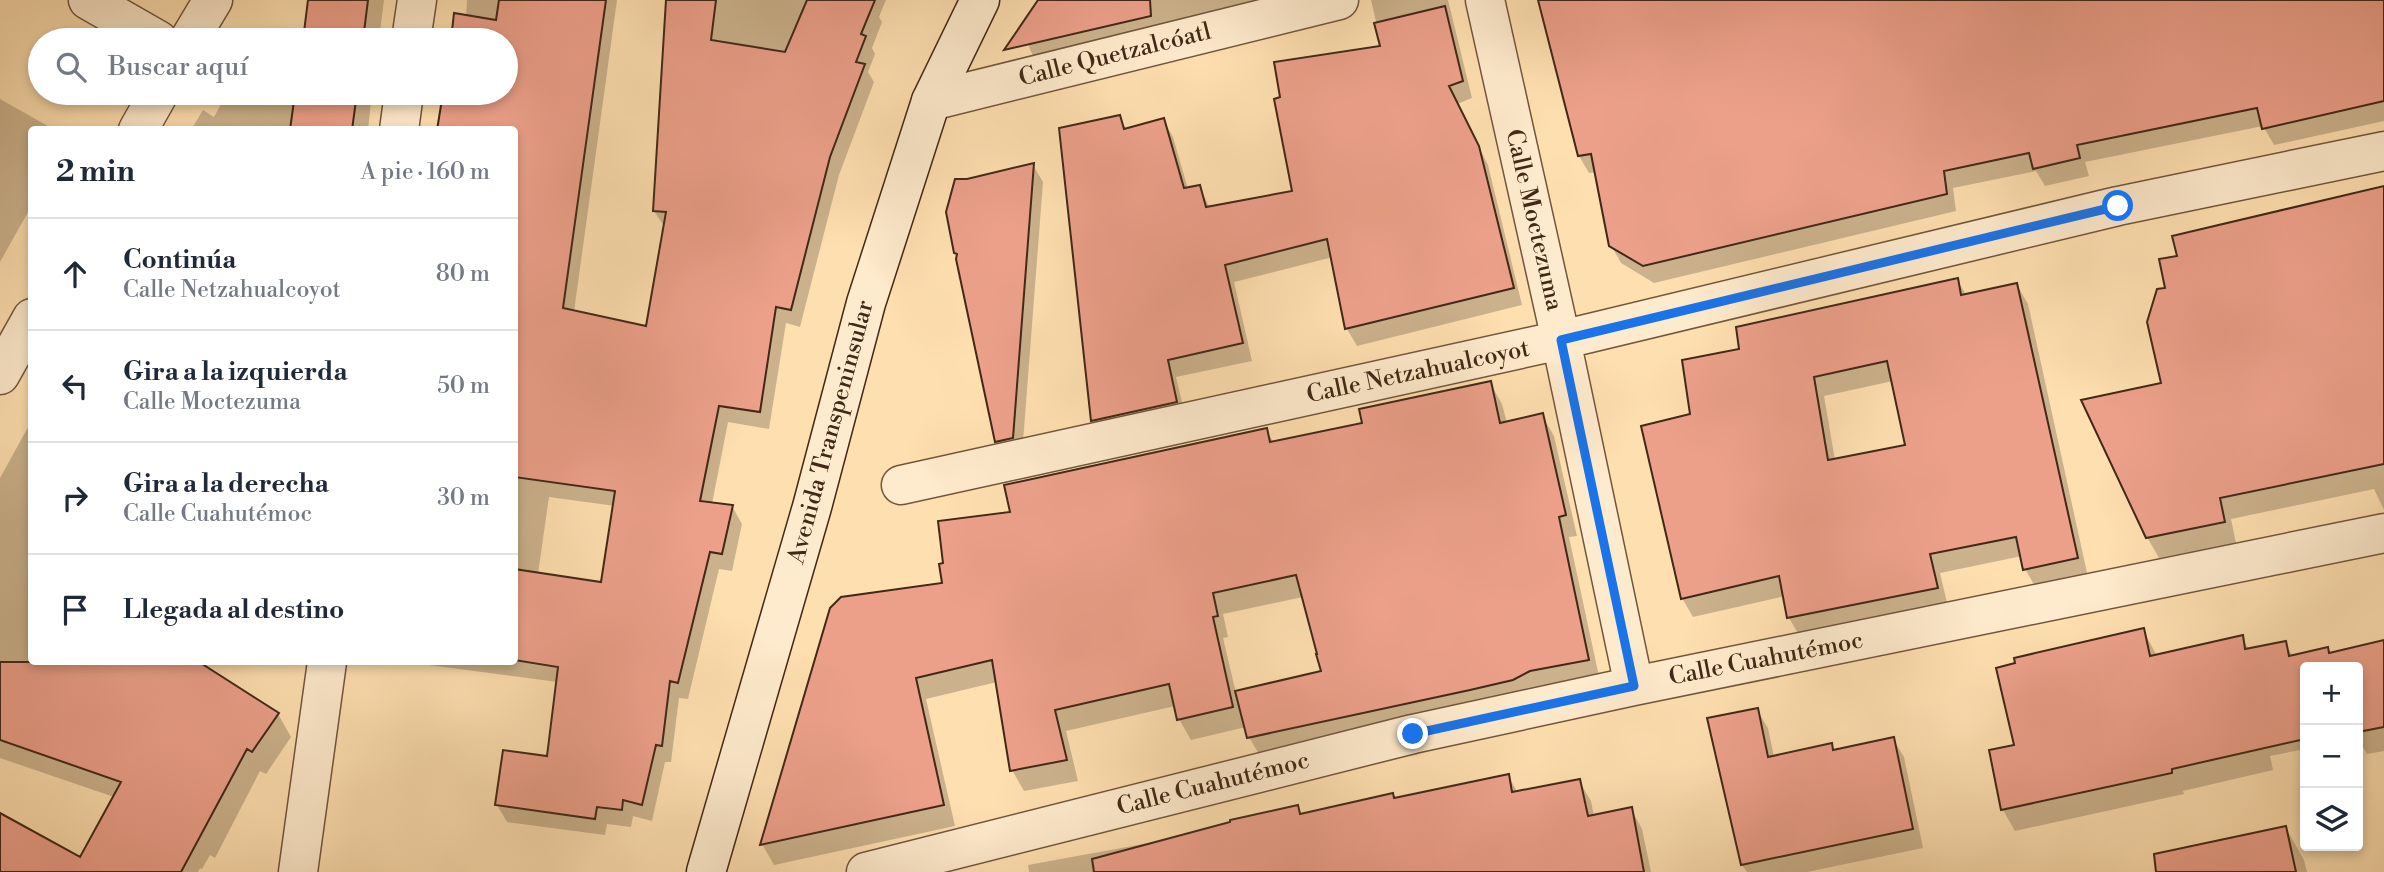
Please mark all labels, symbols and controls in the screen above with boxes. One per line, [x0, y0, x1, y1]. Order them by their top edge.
street label: Calle Quetzalcóatl [1016, 17, 1214, 93]
search box [28, 28, 518, 105]
icon: search [52, 48, 90, 86]
text: Buscar aquí [108, 51, 248, 83]
street label: Calle Moctezuma [1499, 126, 1570, 315]
text: 2 min [56, 153, 135, 191]
text: A pie · 160 m [361, 158, 490, 186]
route start [2102, 190, 2133, 221]
text: Continúa [123, 244, 236, 276]
icon: ahead [56, 255, 94, 293]
text: 80 m [436, 260, 490, 288]
text: Calle Netzahualcoyot [123, 276, 341, 304]
street label: Avenida Transpeninsular [781, 297, 881, 568]
street label: Calle Netzahualcoyot [1304, 334, 1533, 410]
text: Gira a la izquierda [123, 356, 347, 388]
icon: left [56, 367, 94, 405]
text: 50 m [437, 372, 490, 400]
text: Calle Moctezuma [123, 388, 301, 416]
text: Gira a la derecha [123, 468, 329, 500]
icon: right [56, 479, 94, 517]
text: 30 m [437, 484, 490, 512]
text: Calle Cuahutémoc [123, 500, 312, 528]
icon: arrive [56, 591, 94, 629]
text: Llegada al destino [123, 594, 344, 626]
street label: Calle Cuahutémoc [1666, 625, 1866, 693]
map controls [2300, 662, 2363, 851]
button: + [2300, 662, 2363, 725]
route end [1397, 718, 1428, 749]
button: − [2300, 725, 2363, 788]
street label: Calle Cuahutémoc [1114, 746, 1312, 822]
button: layers [2300, 788, 2363, 851]

